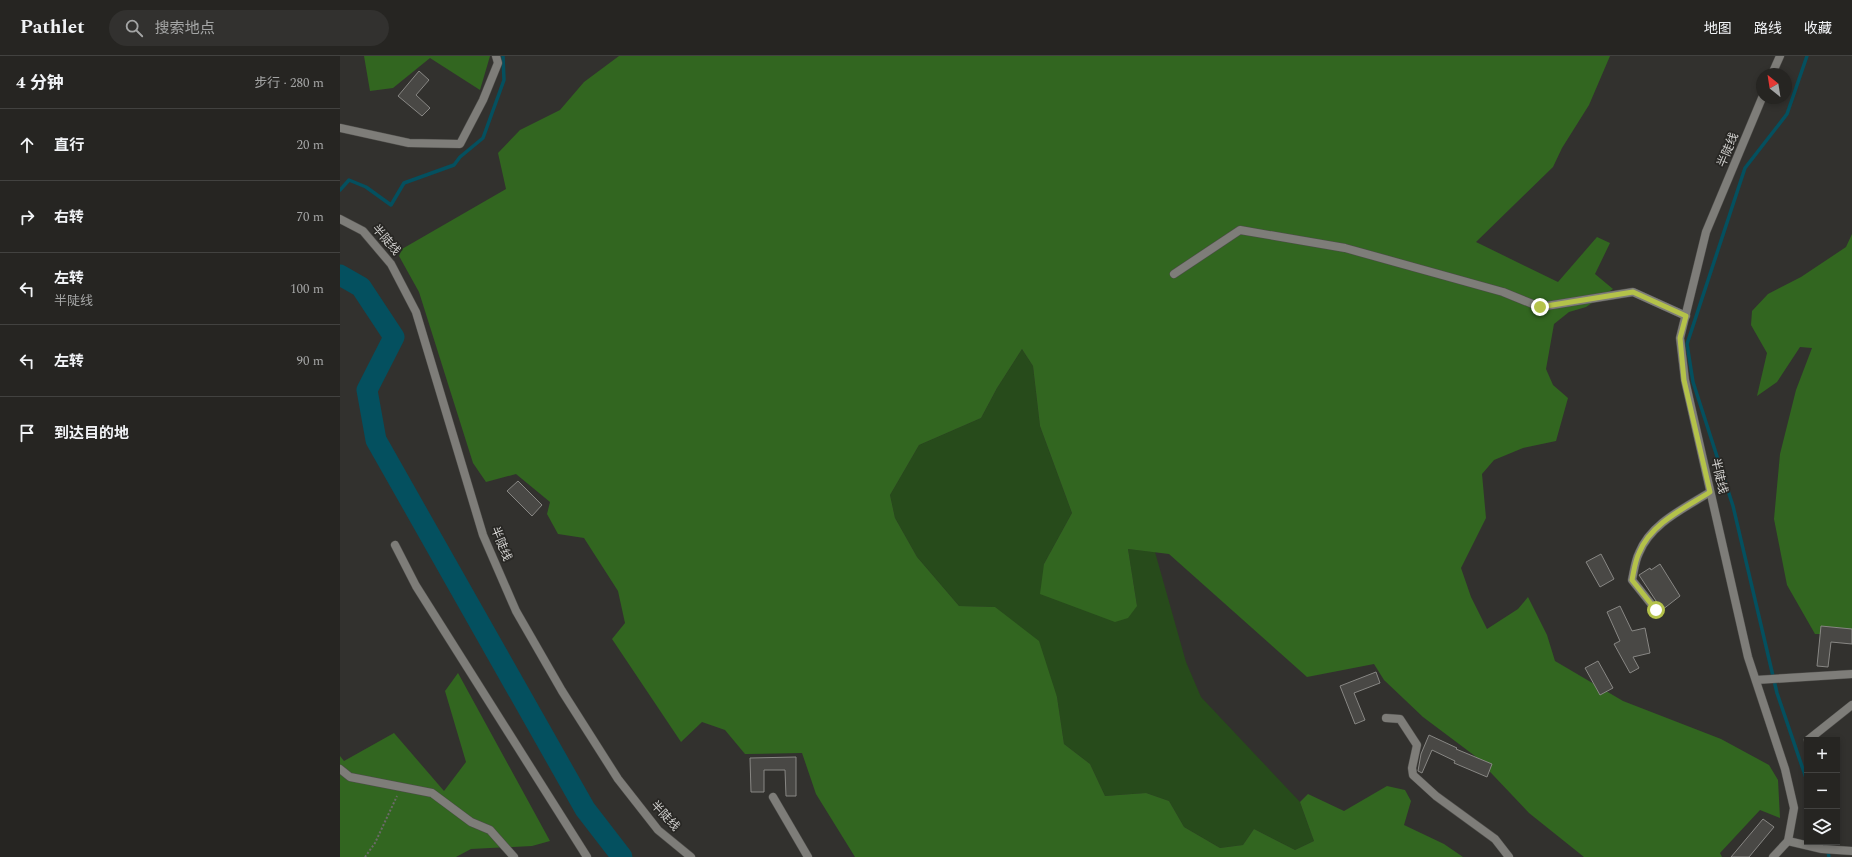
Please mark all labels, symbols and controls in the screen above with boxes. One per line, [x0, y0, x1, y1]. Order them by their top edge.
search box [109, 10, 389, 46]
text: Pathlet [20, 13, 85, 42]
icon: search [123, 17, 145, 39]
text: 搜索地点 [155, 17, 215, 40]
text: 地图 [1704, 18, 1732, 39]
text: 路线 [1754, 18, 1782, 39]
text: 收藏 [1804, 18, 1832, 39]
north arrow [1756, 68, 1792, 104]
text: 4 分钟 [16, 70, 64, 96]
text: 步行 · 280 m [254, 73, 324, 93]
street label: 半陡线 [1712, 130, 1744, 170]
icon: ahead [16, 134, 38, 156]
text: 直行 [54, 134, 84, 157]
text: 20 m [297, 135, 324, 155]
icon: right [16, 206, 38, 228]
text: 右转 [54, 206, 84, 229]
text: 70 m [297, 207, 324, 227]
street label: 半陡线 [367, 220, 405, 260]
text: 左转 [54, 267, 84, 290]
icon: left [16, 278, 38, 300]
text: 100 m [290, 279, 324, 299]
text: 半陡线 [54, 291, 93, 311]
route end [1531, 298, 1549, 316]
icon: left [16, 350, 38, 372]
text: 左转 [54, 350, 84, 373]
text: 90 m [297, 351, 324, 371]
icon: arrive [16, 422, 38, 444]
text: 到达目的地 [54, 422, 129, 445]
street label: 半陡线 [1706, 456, 1732, 496]
street label: 半陡线 [485, 524, 517, 564]
route start [1647, 601, 1665, 619]
map controls [1804, 737, 1840, 845]
button: + [1804, 737, 1840, 773]
button: − [1804, 773, 1840, 809]
street label: 半陡线 [646, 796, 684, 836]
button: layers [1804, 809, 1840, 845]

